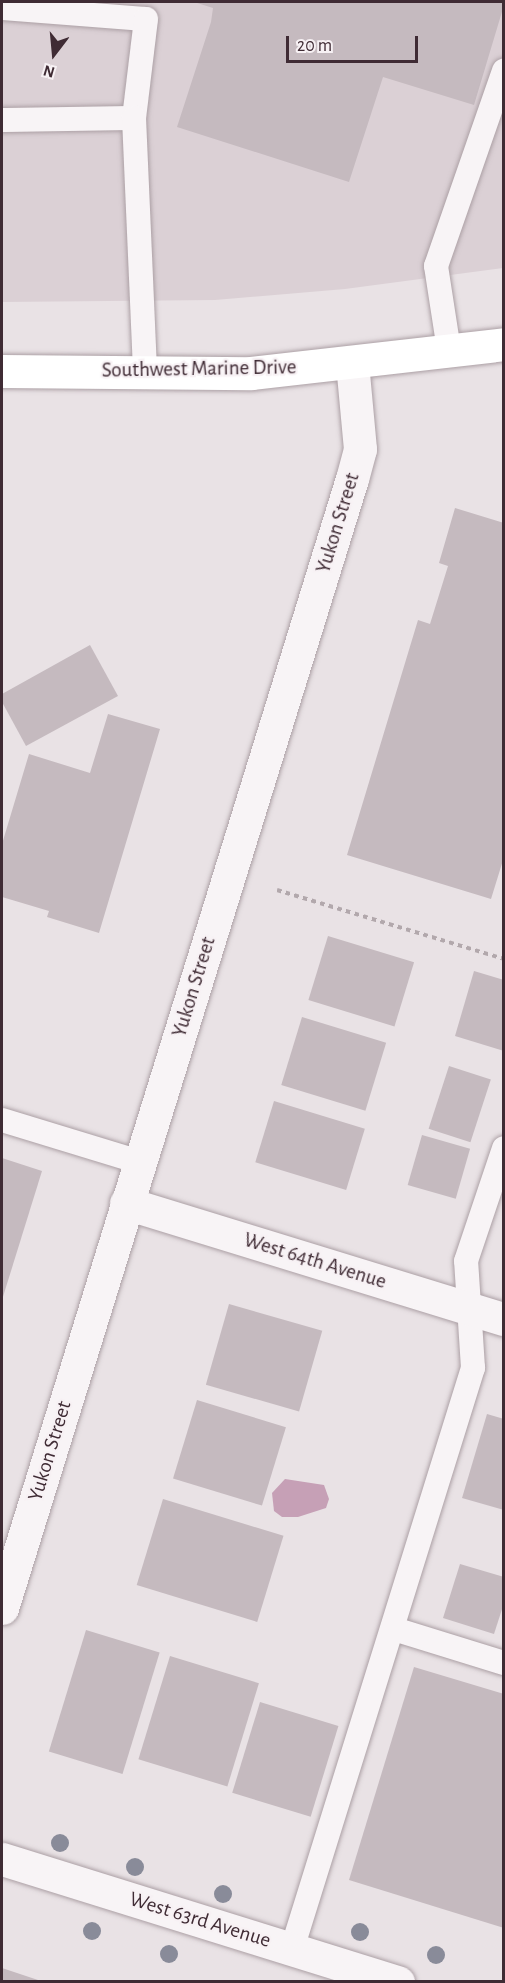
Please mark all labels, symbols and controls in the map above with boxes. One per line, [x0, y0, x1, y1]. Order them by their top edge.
north arrow [24, 24, 84, 84]
scale bar [289, 24, 421, 62]
text: 20 m [297, 37, 332, 55]
text: N [41, 62, 57, 81]
street label: Southwest Marine Drive [102, 355, 296, 383]
street label: Yukon Street [311, 470, 365, 576]
street label: Yukon Street [167, 934, 221, 1040]
street label: West 64th Avenue [241, 1227, 389, 1295]
street label: Yukon Street [23, 1398, 77, 1504]
street label: West 63rd Avenue [126, 1887, 274, 1953]

